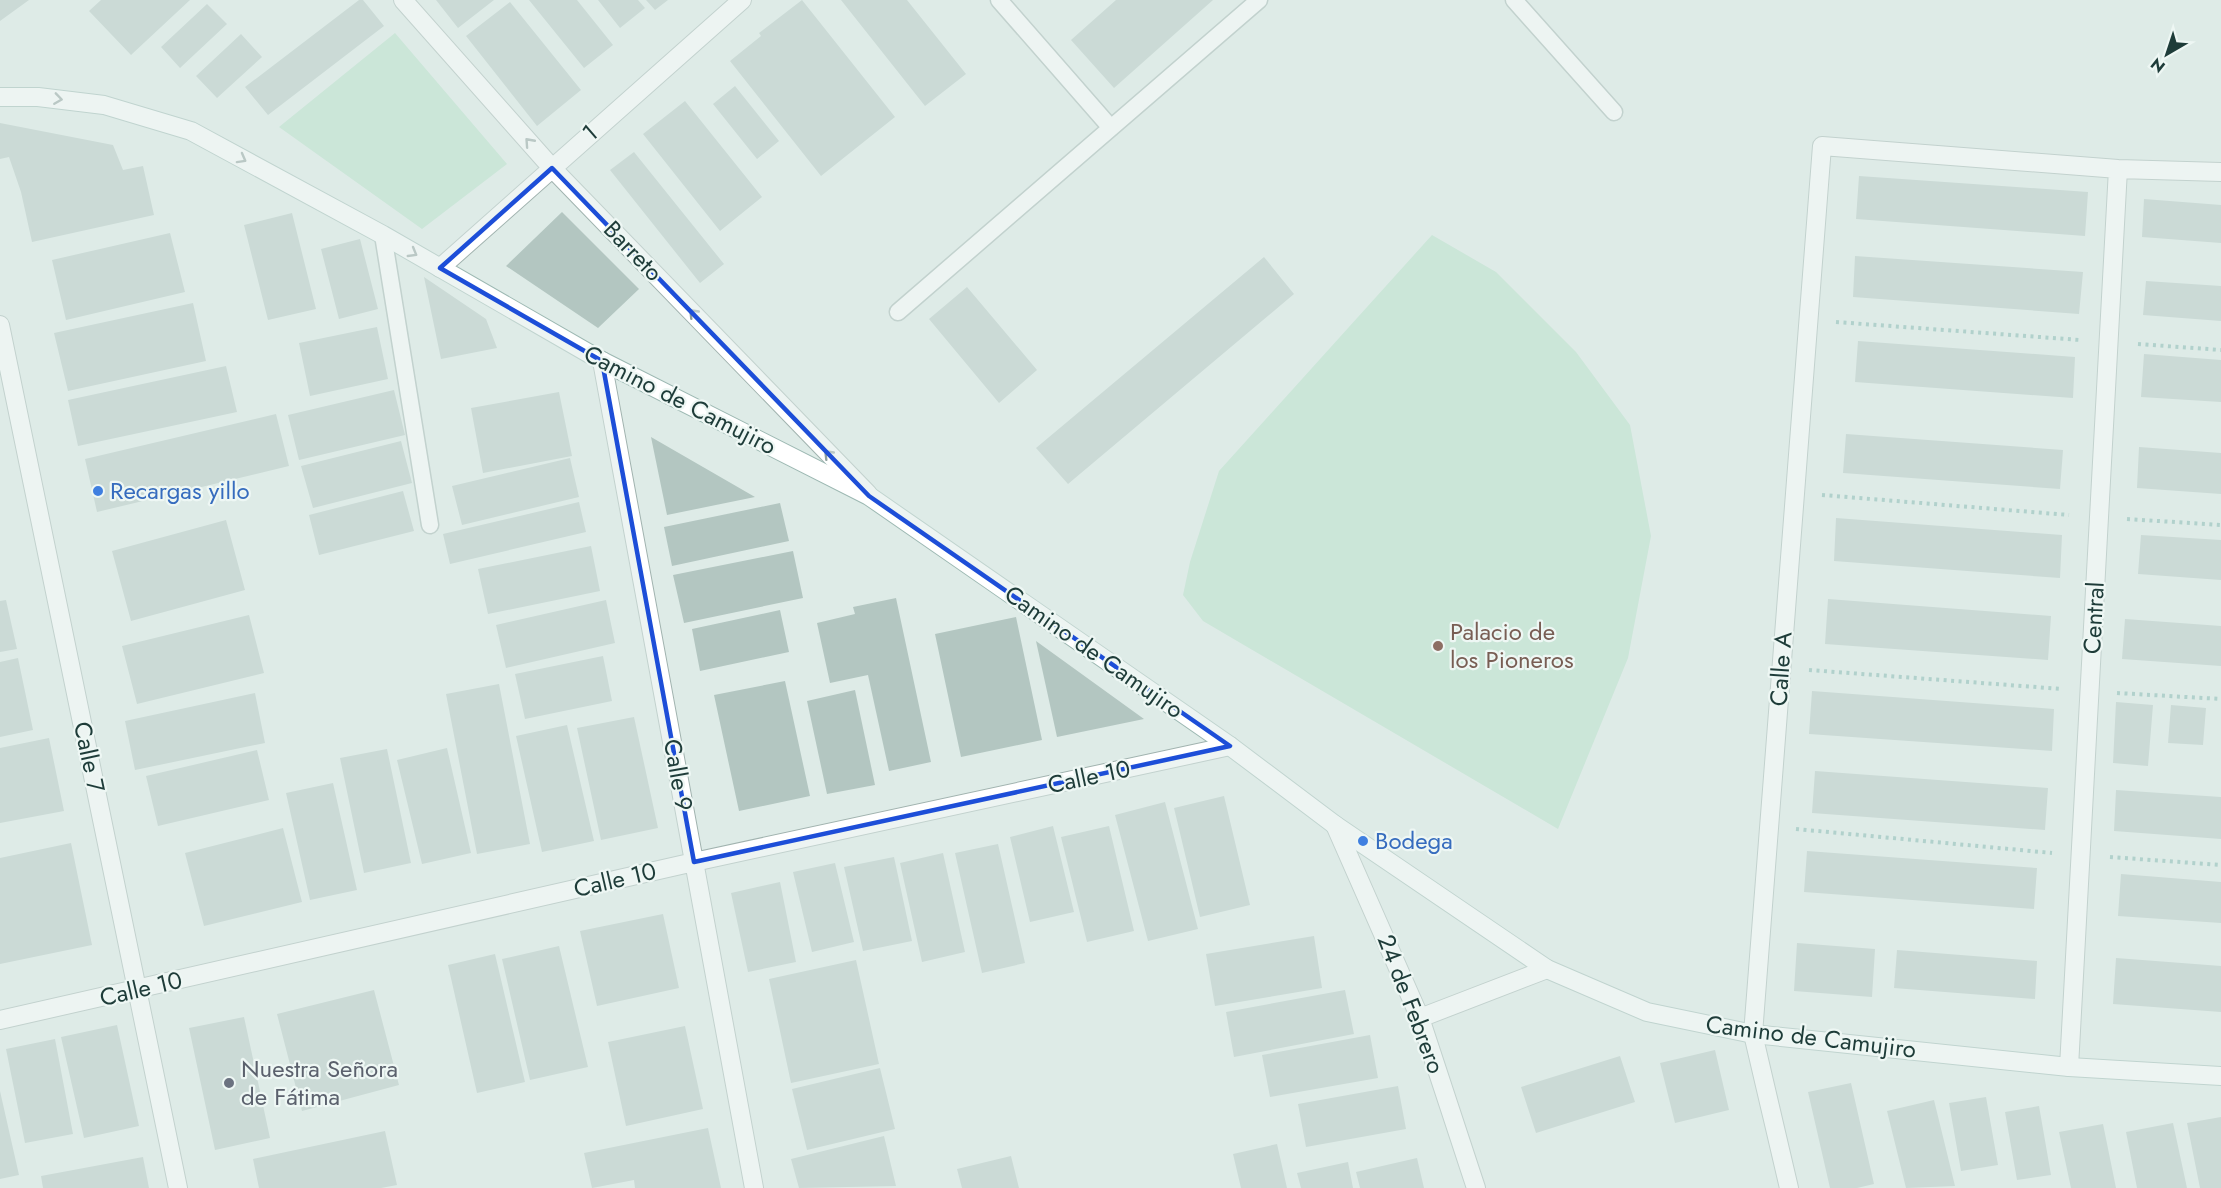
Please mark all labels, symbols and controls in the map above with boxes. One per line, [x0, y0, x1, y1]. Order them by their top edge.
north arrow [2137, 24, 2197, 84]
text: N [2146, 52, 2170, 78]
one-way arrow [54, 93, 63, 105]
street label: 1 [574, 116, 605, 149]
one-way arrow [525, 138, 536, 149]
one-way arrow [236, 152, 246, 163]
street label: Barreto [596, 213, 671, 289]
one-way arrow [407, 245, 417, 257]
one-way arrow [689, 310, 700, 321]
street label: Camino de Camujiro [578, 336, 782, 463]
one-way arrow [825, 450, 836, 461]
place label: Recargas yillo [110, 473, 250, 508]
marker: Recargas yillo [91, 484, 105, 498]
street label: Camino de Camujiro [998, 577, 1191, 727]
street label: Central [2074, 581, 2113, 655]
place label: Palacio de los Pioneros [1450, 614, 1574, 677]
street label: Calle A [1760, 630, 1801, 707]
marker: Palacio de los Pioneros [1431, 639, 1445, 653]
street label: Calle 7 [65, 718, 114, 796]
street label: Calle 9 [655, 736, 702, 814]
street label: Calle 10 [1044, 751, 1134, 802]
place label: Bodega [1375, 823, 1453, 858]
marker: Bodega [1356, 834, 1370, 848]
street label: Calle 10 [570, 853, 660, 906]
street label: 24 de Febrero [1369, 929, 1454, 1079]
street label: Calle 10 [96, 962, 186, 1015]
street label: Camino de Camujiro [1704, 1006, 1918, 1067]
place label: Nuestra Señora de Fátima [241, 1051, 398, 1114]
marker: Nuestra Señora de Fátima [222, 1076, 236, 1090]

